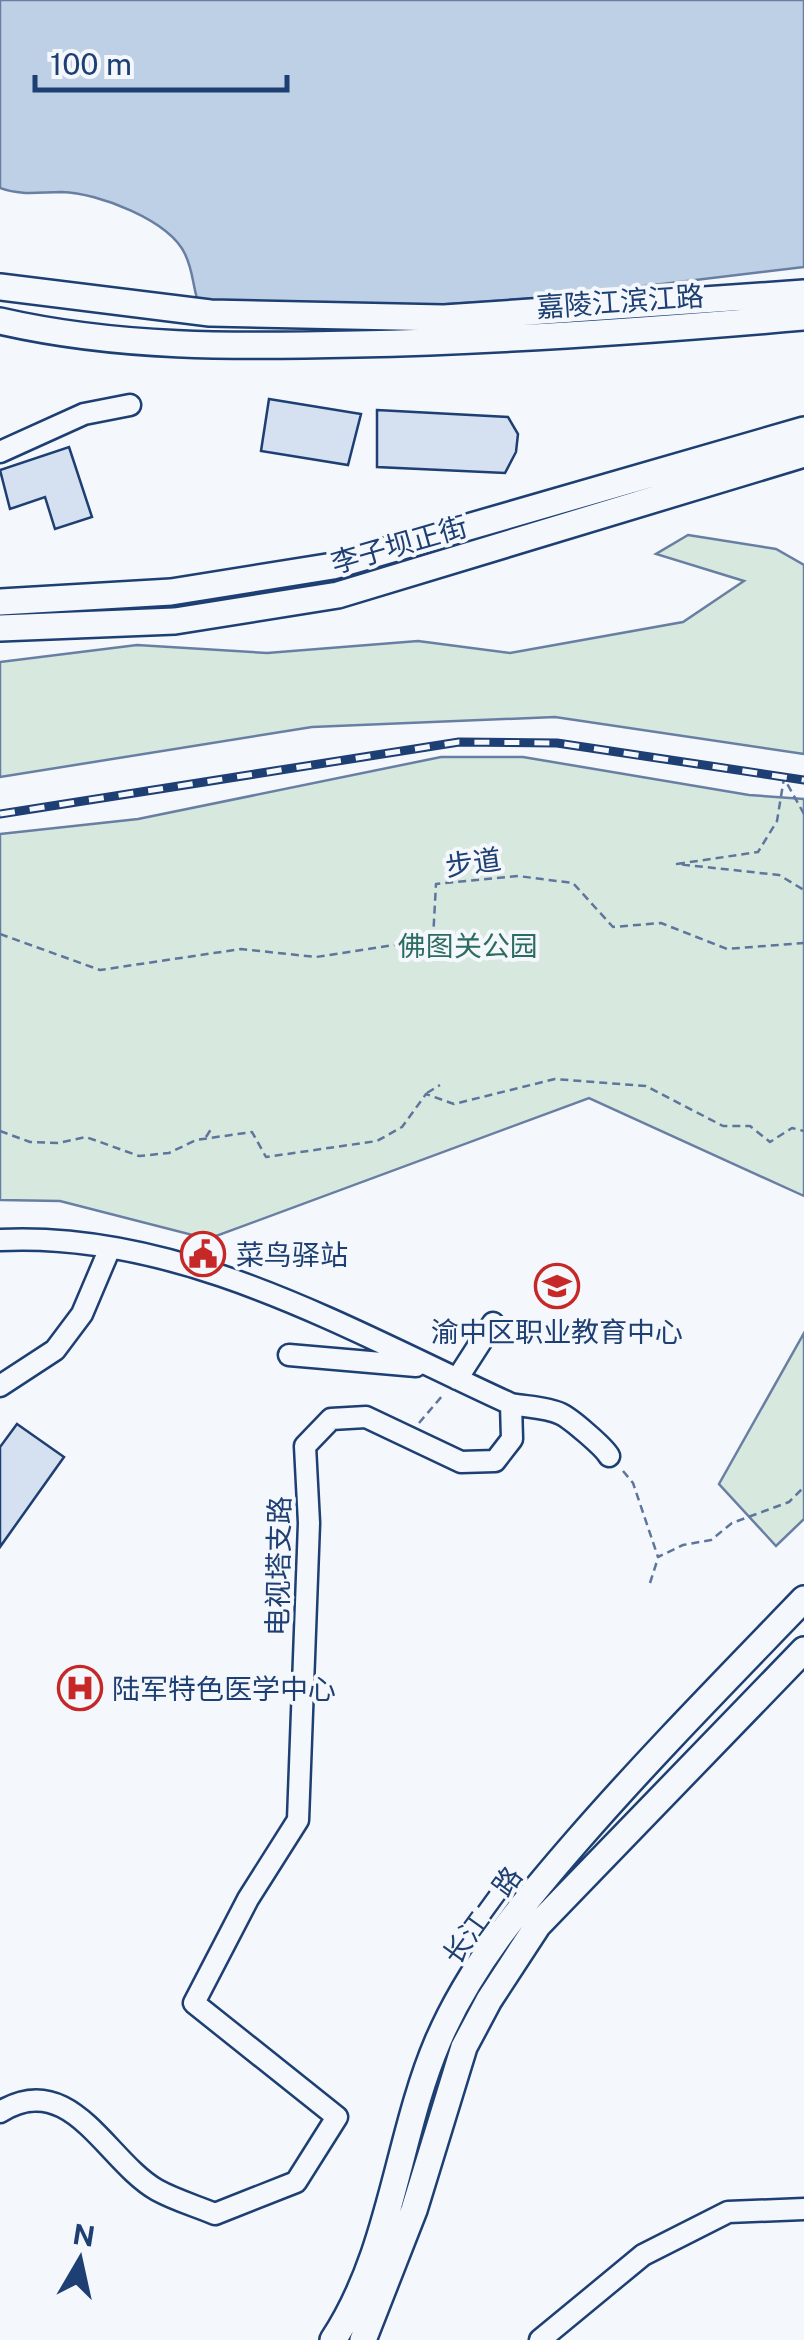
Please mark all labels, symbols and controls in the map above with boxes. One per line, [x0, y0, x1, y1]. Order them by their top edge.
scale bar [35, 30, 288, 92]
text: 100 m [50, 46, 132, 82]
street label: 嘉陵江滨江路 [535, 279, 705, 323]
street label: 李子坝正街 [327, 509, 471, 579]
street label: 步道 [443, 842, 503, 882]
park label: 佛图关公园 [398, 929, 538, 962]
public building icon: 菜鸟驿站 [180, 1231, 226, 1277]
place label: 菜鸟驿站 [236, 1238, 348, 1271]
school or university icon: 渝中区职业教育中心 [534, 1263, 580, 1309]
place label: 渝中区职业教育中心 [431, 1315, 683, 1348]
street label: 电视塔支路 [260, 1496, 296, 1636]
hospital icon: 陆军特色医学中心 [57, 1665, 103, 1711]
place label: 陆军特色医学中心 [112, 1672, 336, 1705]
street label: 长江二路 [436, 1860, 528, 1970]
north arrow [30, 2210, 130, 2310]
text: N [71, 2217, 97, 2253]

